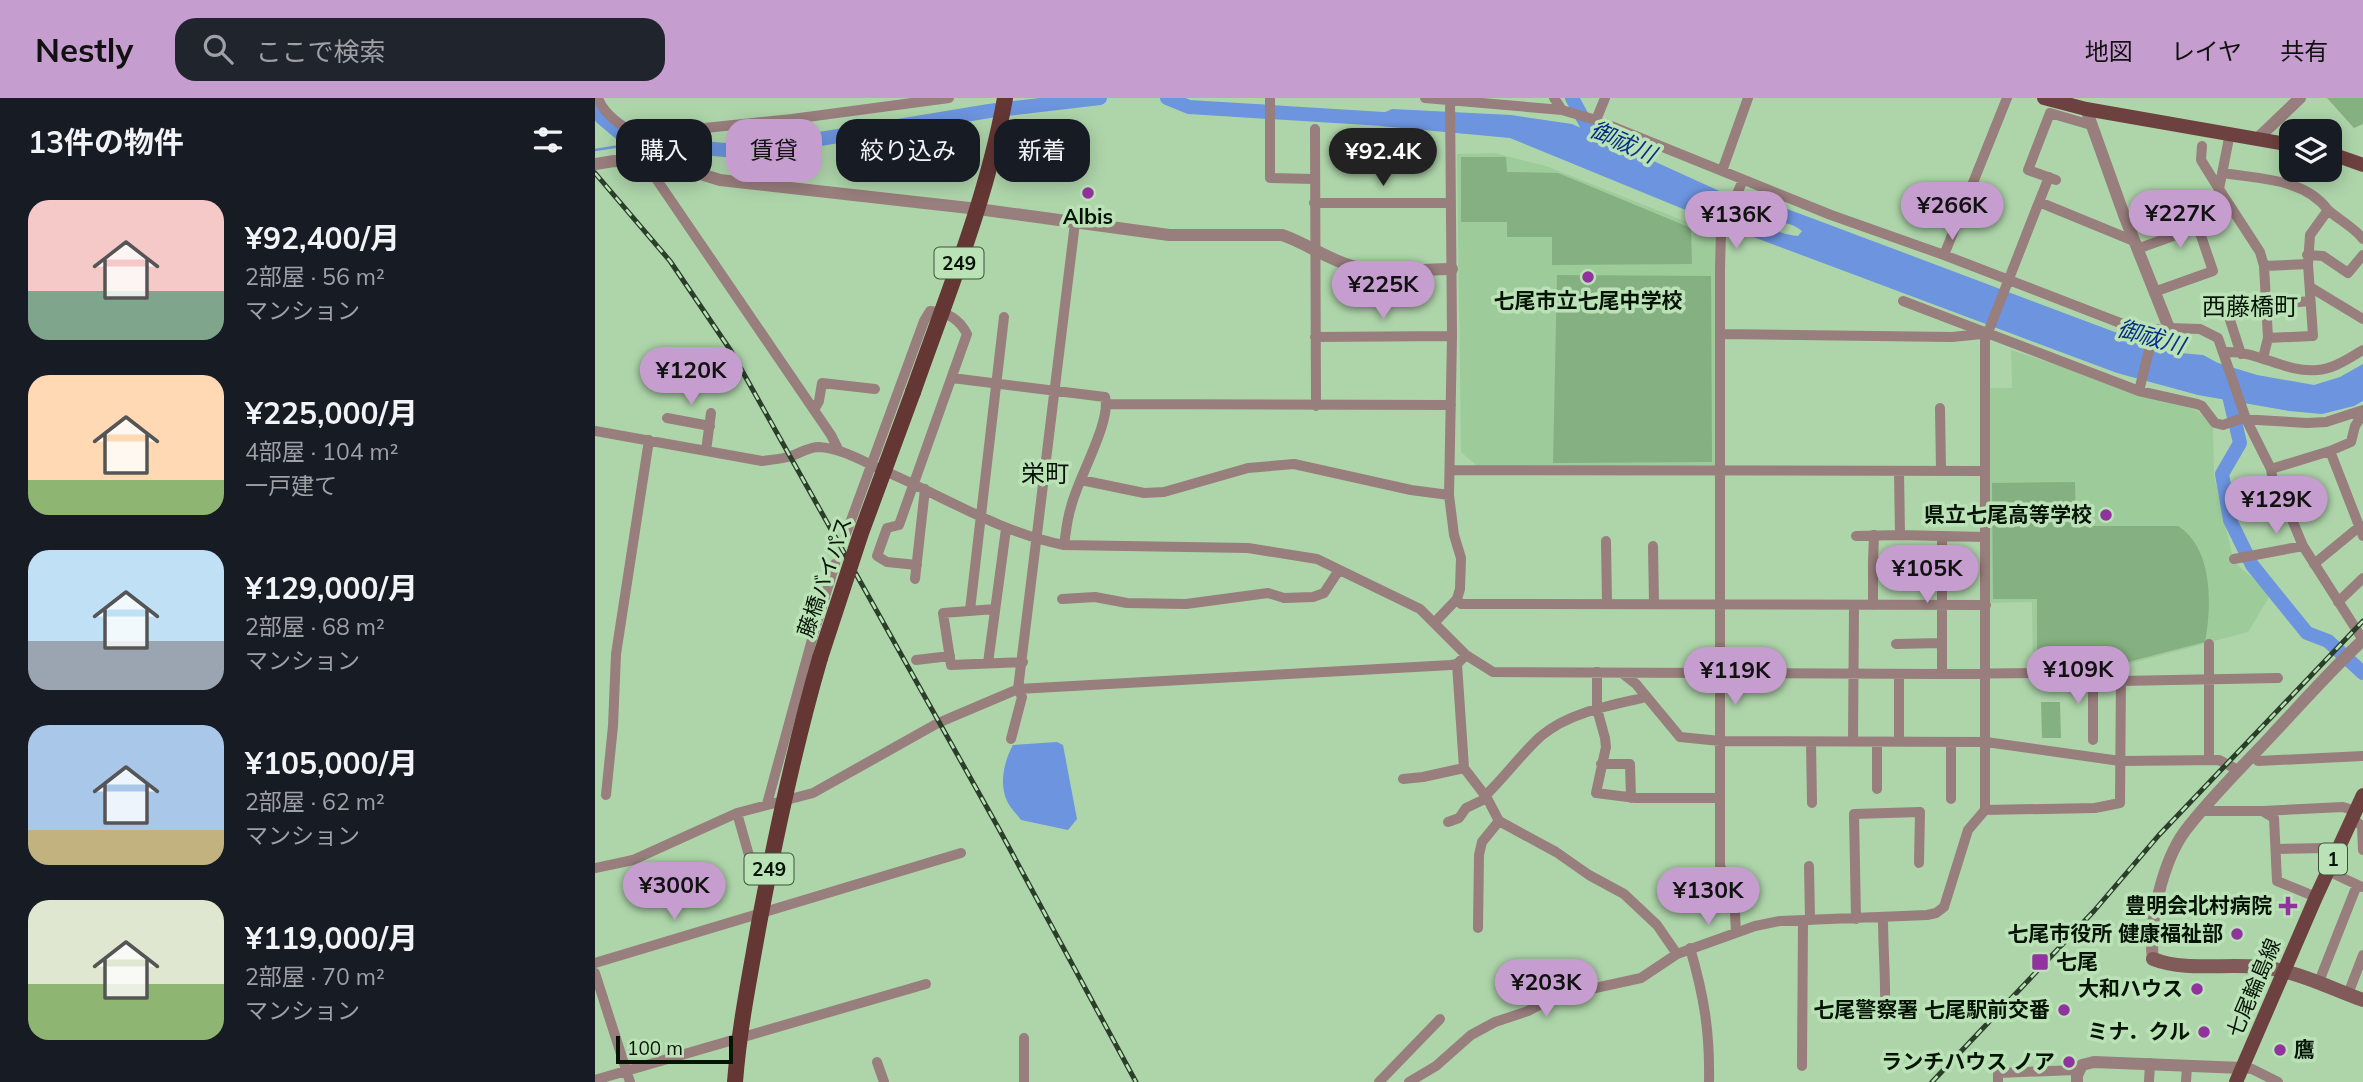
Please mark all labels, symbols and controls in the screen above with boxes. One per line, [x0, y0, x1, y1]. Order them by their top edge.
search box [175, 18, 665, 81]
text: Nestly [35, 29, 133, 70]
icon: search [199, 30, 237, 68]
text: ここで検索 [255, 35, 385, 68]
text: 地図 [2085, 36, 2133, 66]
text: レイヤ [2171, 36, 2242, 66]
text: 共有 [2280, 36, 2328, 66]
water label: 御祓川 [1586, 114, 1663, 170]
chip: 購入 [616, 119, 712, 182]
chip: 賃貸 [726, 119, 822, 182]
chip: 絞り込み [836, 119, 980, 182]
chip: 新着 [994, 119, 1090, 182]
map controls [2279, 119, 2342, 182]
button: layers [2279, 119, 2342, 182]
icon: filters [529, 121, 567, 159]
text: 13件の物件 [28, 123, 184, 161]
pin: ¥92.4K [1326, 129, 1440, 188]
text: ¥92.4K [1345, 136, 1421, 165]
pin: ¥266K [1903, 183, 2001, 242]
marker: Albis [1080, 185, 1096, 201]
text: ¥266K [1917, 190, 1987, 219]
pin: ¥227K [2131, 190, 2229, 250]
pin: ¥136K [1687, 192, 1785, 251]
text: ¥227K [2145, 198, 2215, 227]
text: ¥136K [1701, 199, 1771, 228]
place label: Albis [1063, 203, 1113, 229]
text: ¥92,400/月 [245, 219, 400, 257]
icon: home [84, 228, 168, 312]
road number: 249 [935, 248, 983, 279]
text: 2部屋 · 56 m² [245, 262, 385, 291]
pin: ¥225K [1334, 262, 1432, 321]
text: ¥225K [1348, 269, 1418, 298]
marker: 七尾市立七尾中学校 [1580, 269, 1596, 285]
place label: 七尾市立七尾中学校 [1494, 287, 1683, 313]
district label: 西藤橋町 [2202, 291, 2298, 321]
text: マンション [245, 296, 360, 325]
water label: 御祓川 [2114, 313, 2191, 361]
pin: ¥120K [642, 348, 740, 407]
text: ¥120K [656, 355, 726, 384]
text: ¥225,000/月 [245, 394, 418, 432]
icon: home [84, 403, 168, 487]
text: 4部屋 · 104 m² [245, 437, 398, 466]
district label: 栄町 [1021, 458, 1069, 488]
text: 一戸建て [245, 471, 337, 500]
pin: ¥129K [2227, 476, 2325, 536]
text: ¥129K [2241, 484, 2311, 513]
place label: 県立七尾高等学校 [1924, 501, 2092, 527]
marker: 県立七尾高等学校 [2098, 507, 2114, 523]
street label: 藤橋バイパス [791, 513, 857, 640]
pin: ¥105K [1878, 546, 1976, 605]
text: ¥105K [1892, 553, 1962, 582]
text: ¥129,000/月 [245, 569, 418, 607]
icon: home [84, 578, 168, 662]
text: 2部屋 · 68 m² [245, 612, 385, 641]
text: マンション [245, 646, 360, 675]
pin: ¥109K [2029, 646, 2127, 706]
pin: ¥119K [1686, 648, 1784, 707]
text: ¥109K [2043, 654, 2113, 683]
text: ¥119K [1700, 655, 1770, 684]
text: ¥105,000/月 [245, 744, 418, 782]
icon: home [84, 753, 168, 837]
text: 2部屋 · 62 m² [245, 787, 385, 816]
text: マンション [245, 821, 360, 850]
road number: 1 [2319, 844, 2347, 874]
road number: 249 [745, 854, 793, 884]
pin: ¥300K [625, 862, 723, 922]
pin: ¥130K [1659, 868, 1757, 927]
text: ¥300K [639, 870, 709, 899]
text: ¥130K [1673, 875, 1743, 904]
place label: 豊明会北村病院 [2125, 892, 2272, 918]
marker: 豊明会北村病院 [2278, 896, 2298, 916]
text: ¥119,000/月 [245, 919, 418, 957]
place label: 七尾市役所 健康福祉部 [2007, 920, 2223, 946]
marker: 七尾市役所 健康福祉部 [2229, 926, 2245, 942]
icon: home [84, 928, 168, 1012]
street label: 七尾輪島線 [2221, 934, 2286, 1041]
place label: 七尾 [2056, 948, 2098, 974]
marker: 七尾 [2030, 952, 2050, 972]
pin: ¥203K [1497, 960, 1595, 1019]
text: 2部屋 · 70 m² [245, 962, 385, 991]
text: ¥203K [1511, 967, 1581, 996]
place label: 大和ハウス [2078, 975, 2183, 1001]
marker: 大和ハウス [2189, 981, 2205, 997]
text: マンション [245, 996, 360, 1025]
place label: 七尾警察署 七尾駅前交番 [1813, 996, 2050, 1022]
marker: 七尾警察署 七尾駅前交番 [2056, 1002, 2072, 1018]
place label: ミナ．クル [2087, 1018, 2190, 1044]
marker: ミナ．クル [2196, 1024, 2212, 1040]
scale bar [616, 1033, 733, 1065]
text: 100 m [627, 1036, 683, 1060]
place label: 鷹 [2294, 1036, 2315, 1062]
marker: 鷹 [2272, 1042, 2288, 1058]
place label: ランチハウス ノア [1881, 1048, 2055, 1074]
marker: ランチハウス ノア [2061, 1054, 2077, 1070]

